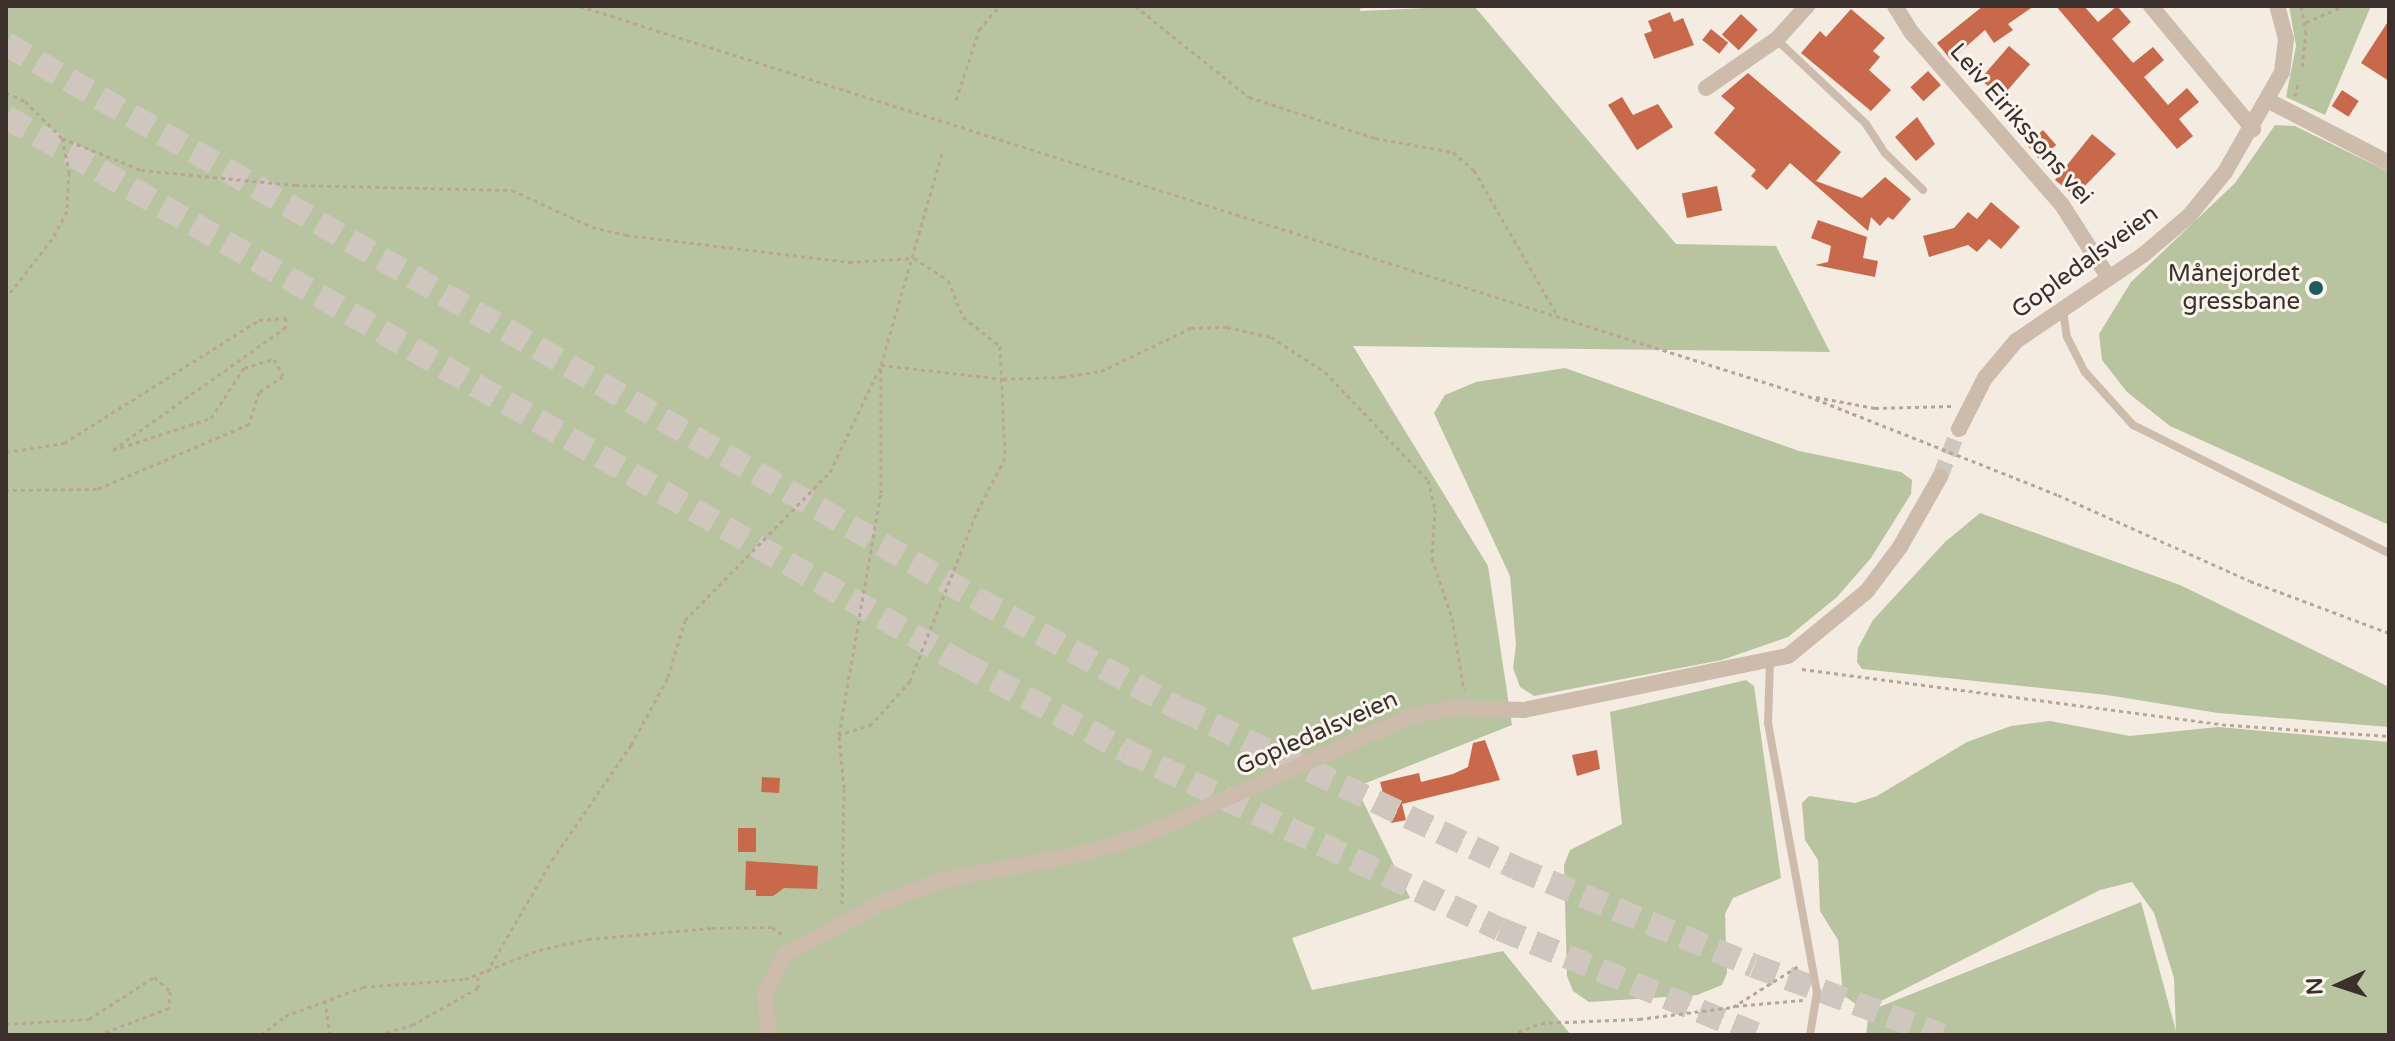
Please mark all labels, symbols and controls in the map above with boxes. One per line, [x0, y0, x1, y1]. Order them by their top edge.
street label: Leiv Eirikssons vei [1943, 38, 2099, 210]
street label: Gopledalsveien [2006, 199, 2164, 325]
place label: Månejordet gressbane [2168, 260, 2300, 316]
marker: Månejordet gressbane [2307, 279, 2325, 297]
street label: Gopledalsveien [1232, 684, 1402, 782]
north arrow [2299, 945, 2379, 1025]
text: N [2302, 977, 2328, 996]

